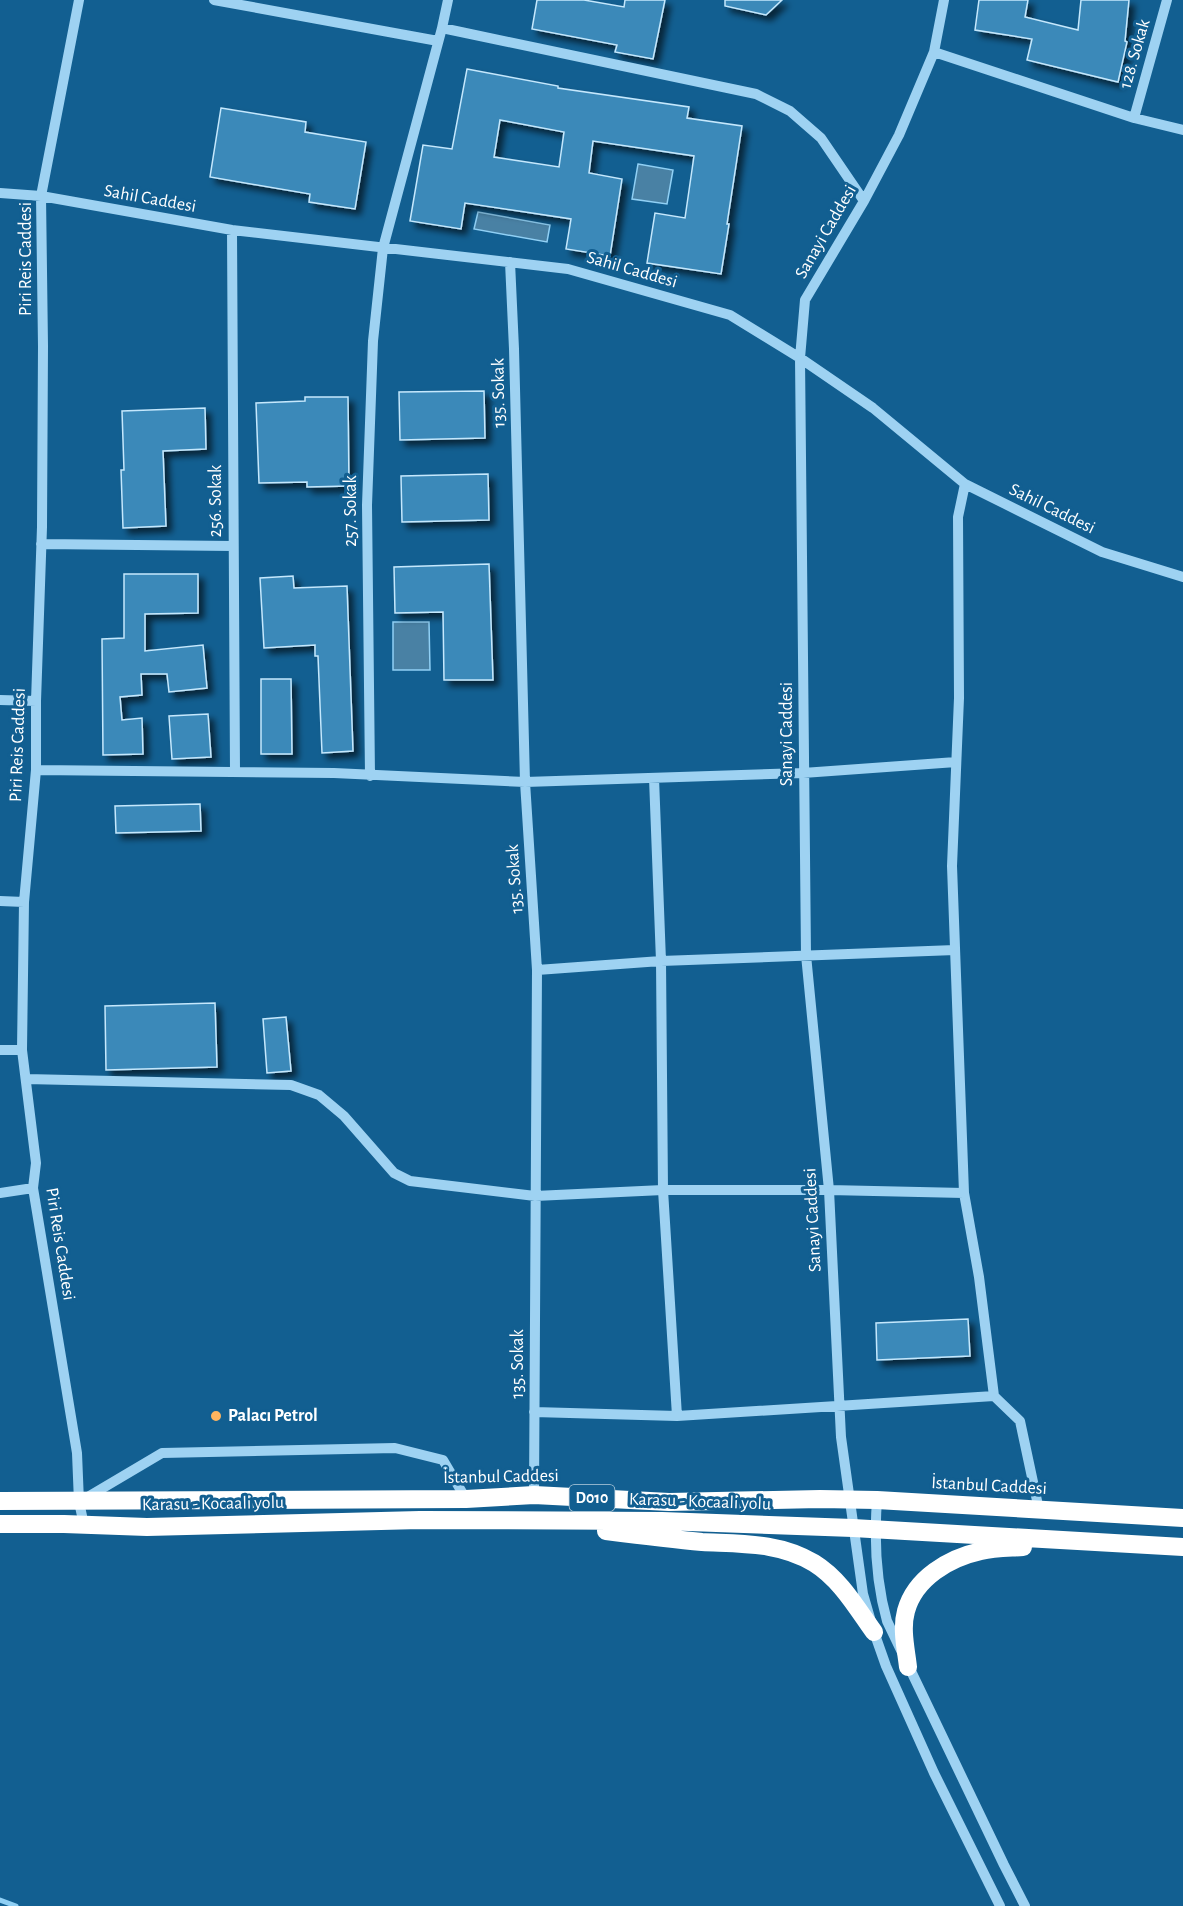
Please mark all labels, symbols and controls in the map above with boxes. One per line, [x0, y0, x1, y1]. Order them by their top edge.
street label: 128. Sokak [1117, 16, 1154, 91]
street label: Sahil Caddesi [103, 182, 197, 216]
street label: Sanayi Caddesi [792, 182, 860, 282]
street label: Piri Reis Caddesi [17, 202, 35, 316]
street label: Sahil Caddesi [585, 249, 679, 291]
street label: 135. Sokak [489, 357, 509, 428]
street label: 256. Sokak [207, 464, 225, 537]
street label: 257. Sokak [342, 474, 360, 547]
street label: Sahil Caddesi [1006, 480, 1098, 538]
street label: Sanayi Caddesi [778, 682, 796, 786]
street label: Piri Reis Caddesi [7, 688, 29, 802]
street label: 135. Sokak [504, 843, 526, 914]
street label: Sanayi Caddesi [801, 1167, 825, 1273]
street label: Piri Reis Caddesi [42, 1186, 78, 1302]
street label: 135. Sokak [509, 1328, 527, 1399]
place label: Palacı Petrol [228, 1407, 318, 1425]
marker: Palacı Petrol [209, 1409, 223, 1423]
street label: İstanbul Caddesi [443, 1465, 559, 1487]
street label: İstanbul Caddesi [931, 1472, 1047, 1498]
road number: D010 [570, 1485, 614, 1511]
street label: Karasu - Kocaali yolu [629, 1491, 771, 1513]
street label: Karasu - Kocaali yolu [142, 1494, 284, 1514]

